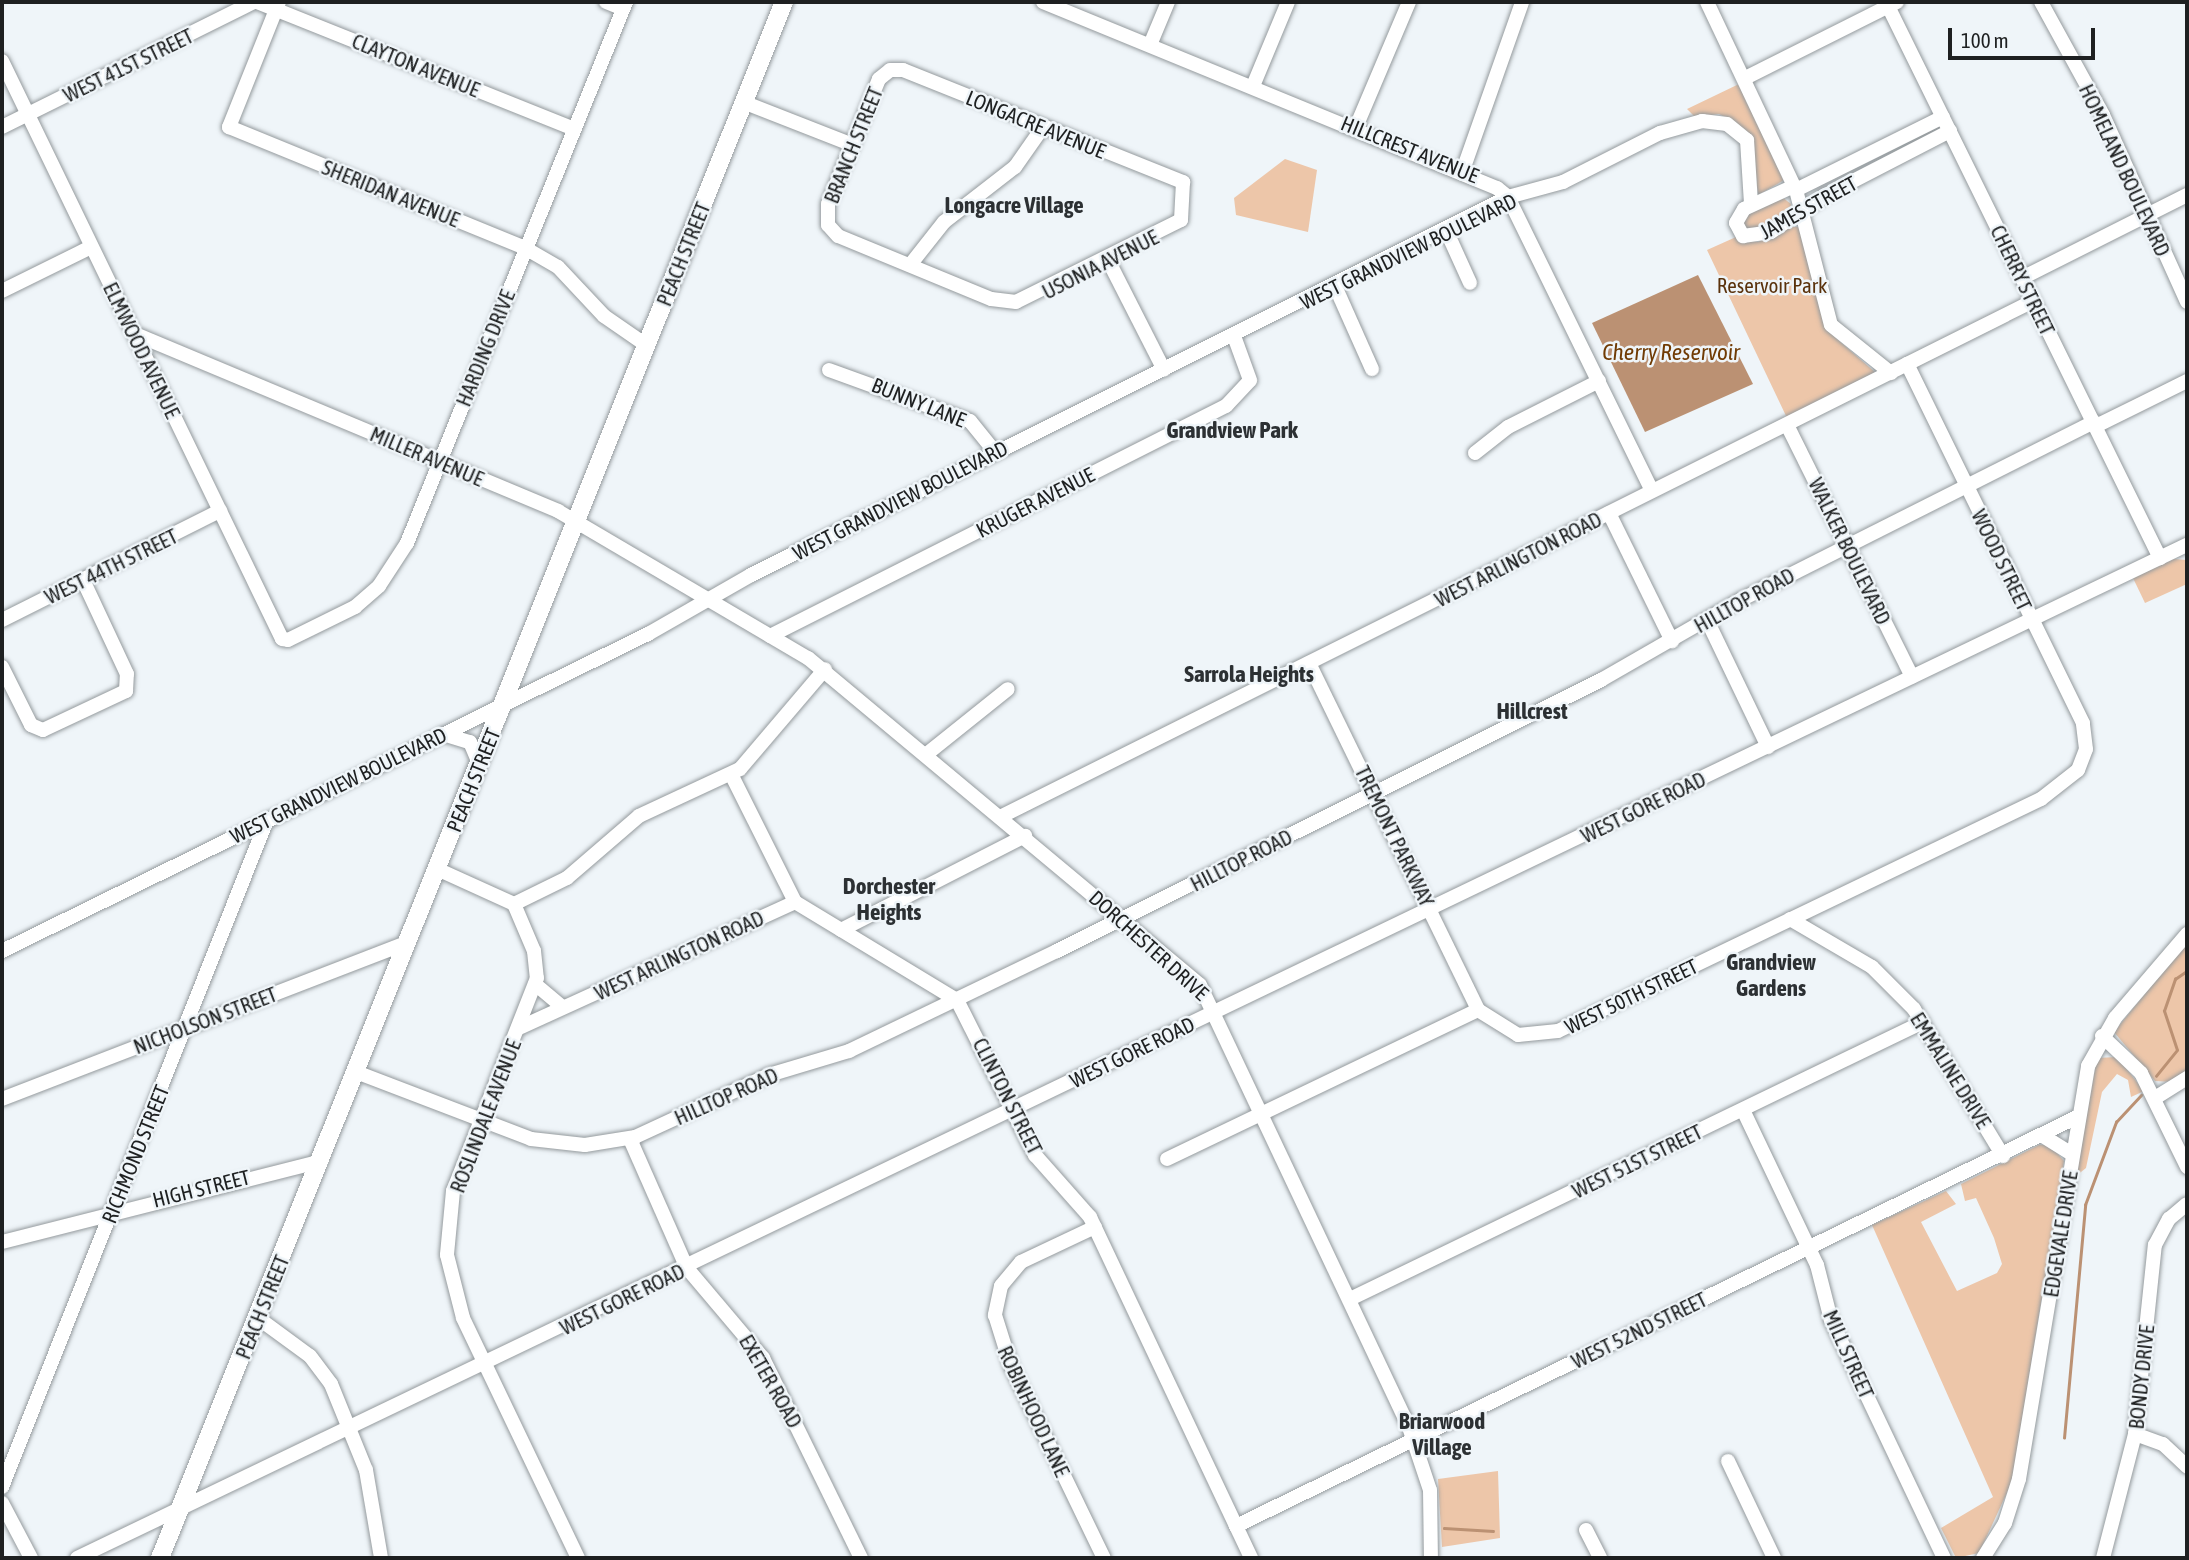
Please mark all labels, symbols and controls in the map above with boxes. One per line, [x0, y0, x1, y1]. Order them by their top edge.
scale bar [1951, 14, 2098, 58]
street label: WEST 41ST STREET [59, 23, 197, 107]
street label: CLAYTON AVENUE [349, 28, 483, 102]
text: 100 m [1961, 28, 2009, 52]
street label: HOMELAND BOULEVARD [2074, 80, 2176, 260]
street label: BRANCH STREET [818, 83, 888, 207]
street label: LONGACRE AVENUE [962, 85, 1110, 163]
street label: HILLCREST AVENUE [1338, 110, 1482, 188]
street label: SHERIDAN AVENUE [319, 154, 463, 232]
street label: JAMES STREET [1755, 170, 1861, 244]
street label: WEST GRANDVIEW BOULEVARD [1296, 188, 1520, 314]
district label: Longacre Village [944, 191, 1084, 219]
street label: PEACH STREET [651, 198, 715, 310]
street label: CHERRY STREET [1986, 221, 2060, 339]
street label: USONIA AVENUE [1038, 224, 1162, 304]
park label: Reservoir Park [1717, 272, 1827, 298]
street label: ELMWOOD AVENUE [98, 278, 186, 422]
street label: HARDING DRIVE [450, 286, 520, 410]
water label: Cherry Reservoir [1602, 338, 1740, 366]
street label: BUNNY LANE [868, 372, 970, 432]
district label: Grandview Park [1166, 416, 1298, 444]
street label: MILLER AVENUE [366, 421, 488, 491]
street label: WEST GRANDVIEW BOULEVARD [788, 435, 1012, 565]
street label: KRUGER AVENUE [972, 461, 1098, 543]
street label: WALKER BOULEVARD [1804, 474, 1896, 628]
street label: WOOD STREET [1967, 505, 2037, 615]
street label: WEST ARLINGTON ROAD [1430, 506, 1606, 612]
street label: WEST 44TH STREET [40, 523, 182, 609]
street label: HILLTOP ROAD [1689, 562, 1799, 638]
district label: Sarrola Heights [1184, 660, 1314, 688]
district label: Hillcrest [1496, 697, 1568, 725]
street label: WEST GRANDVIEW BOULEVARD [226, 722, 450, 848]
street label: PEACH STREET [441, 724, 505, 836]
street label: TREMONT PARKWAY [1350, 762, 1440, 910]
street label: WEST GORE ROAD [1577, 766, 1709, 848]
street label: HILLTOP ROAD [1186, 824, 1296, 896]
district label: Dorchester Heights [843, 872, 935, 926]
street label: DORCHESTER DRIVE [1084, 885, 1214, 1005]
street label: WEST ARLINGTON ROAD [590, 905, 768, 1005]
district label: Grandview Gardens [1726, 948, 1816, 1002]
street label: WEST 50TH STREET [1560, 953, 1702, 1039]
street label: NICHOLSON STREET [130, 981, 280, 1059]
street label: EMMALINE DRIVE [1905, 1007, 1997, 1133]
street label: WEST GORE ROAD [1066, 1011, 1198, 1093]
street label: CLINTON STREET [968, 1034, 1048, 1158]
street label: ROSLINDALE AVENUE [444, 1036, 526, 1196]
street label: HILLTOP ROAD [670, 1062, 782, 1130]
street label: RICHMOND STREET [96, 1081, 174, 1227]
street label: WEST 51ST STREET [1568, 1119, 1706, 1203]
street label: HIGH STREET [150, 1164, 252, 1212]
street label: EDGEVALE DRIVE [2038, 1169, 2082, 1299]
street label: PEACH STREET [230, 1251, 294, 1363]
street label: WEST GORE ROAD [556, 1258, 688, 1340]
street label: WEST 52ND STREET [1567, 1286, 1711, 1374]
street label: MILL STREET [1818, 1306, 1880, 1402]
street label: BONDY DRIVE [2123, 1324, 2159, 1430]
street label: EXETER ROAD [734, 1330, 808, 1432]
street label: ROBINHOOD LANE [993, 1342, 1075, 1480]
district label: Briarwood Village [1399, 1407, 1485, 1461]

